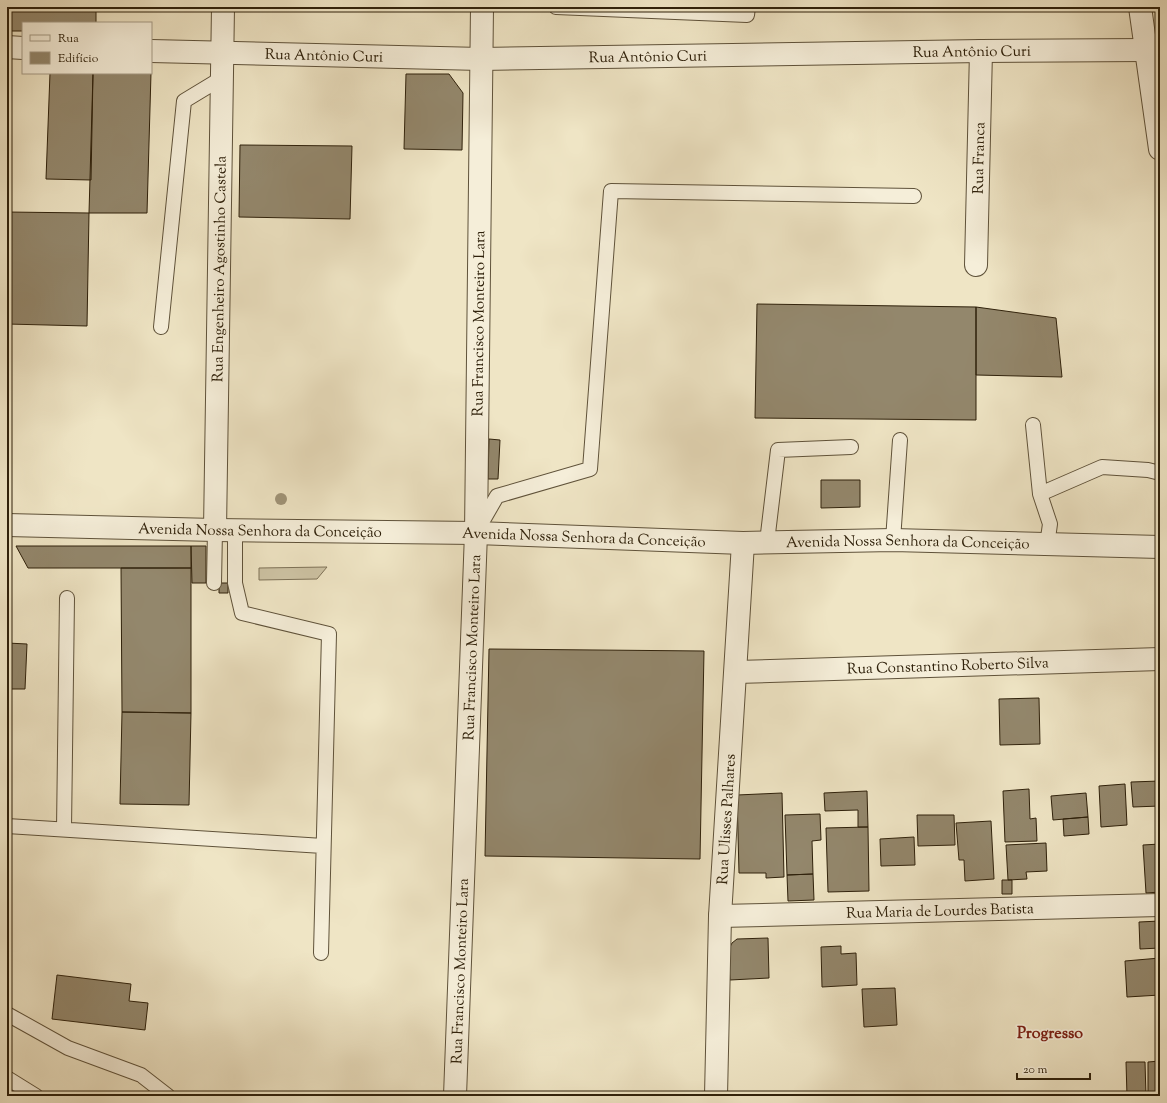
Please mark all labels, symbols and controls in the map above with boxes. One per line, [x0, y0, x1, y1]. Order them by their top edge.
legend [22, 22, 152, 74]
text: Rua [58, 30, 79, 48]
street label: Rua Antônio Curi [913, 42, 1031, 64]
street label: Rua Antônio Curi [265, 45, 383, 69]
street label: Rua Antônio Curi [589, 46, 707, 69]
text: Edifício [58, 50, 99, 68]
street label: Rua Franca [969, 122, 991, 194]
street label: Rua Engenheiro Agostinho Castela [208, 156, 233, 382]
street label: Rua Francisco Monteiro Lara [468, 230, 491, 416]
street label: Avenida Nossa Senhora da Conceição [138, 519, 382, 544]
street label: Avenida Nossa Senhora da Conceição [462, 524, 706, 554]
street label: Avenida Nossa Senhora da Conceição [786, 531, 1030, 556]
street label: Rua Francisco Monteiro Lara [459, 554, 487, 741]
street label: Rua Constantino Roberto Silva [847, 653, 1049, 681]
street label: Rua Ulisses Palhares [713, 753, 742, 885]
street label: Rua Francisco Monteiro Lara [447, 878, 475, 1064]
street label: Rua Maria de Lourdes Batista [846, 899, 1034, 925]
district label: Progresso [1017, 1023, 1083, 1046]
scale bar [1017, 1055, 1090, 1081]
text: 20 m [1023, 1061, 1048, 1079]

